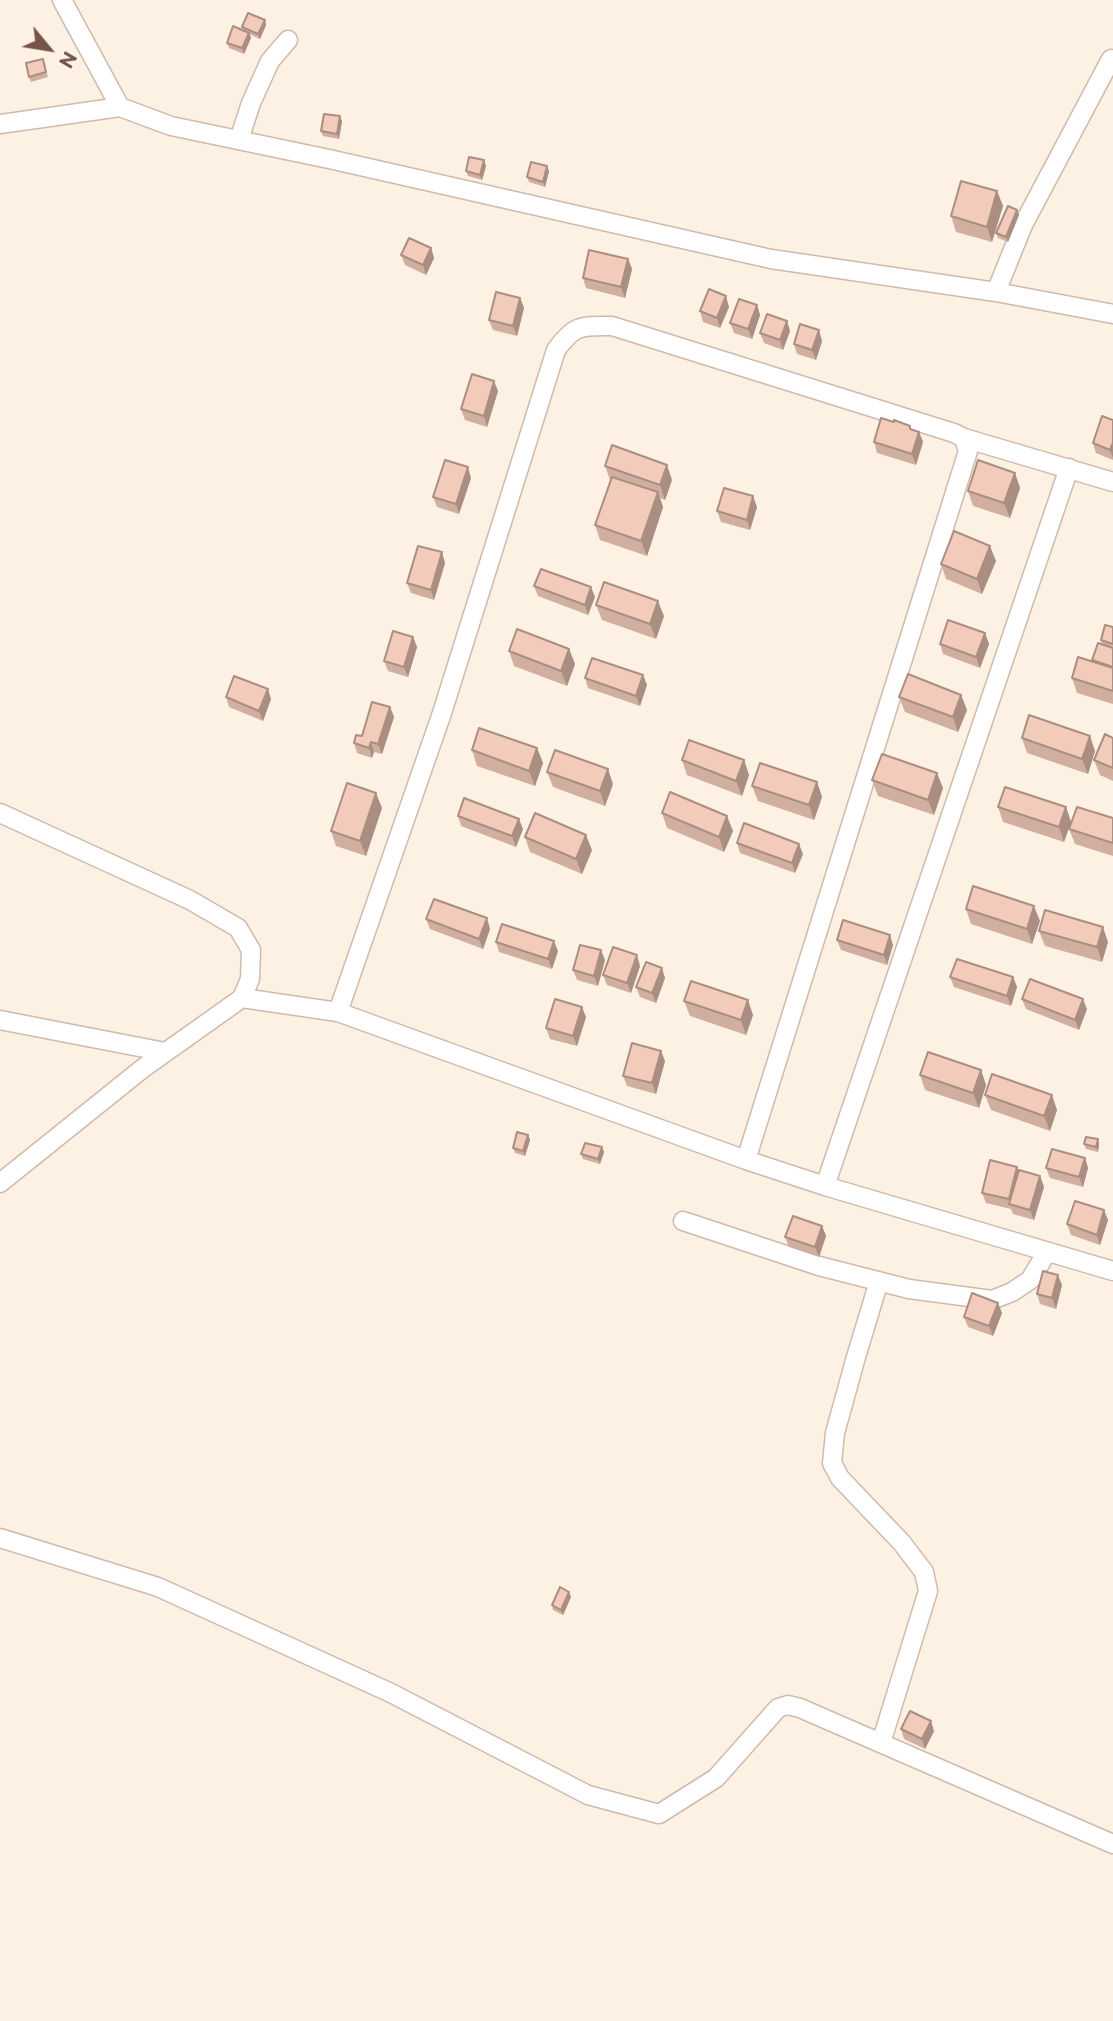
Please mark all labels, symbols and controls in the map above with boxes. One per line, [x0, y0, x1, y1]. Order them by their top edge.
north arrow [14, 14, 84, 84]
text: N [54, 47, 81, 72]

